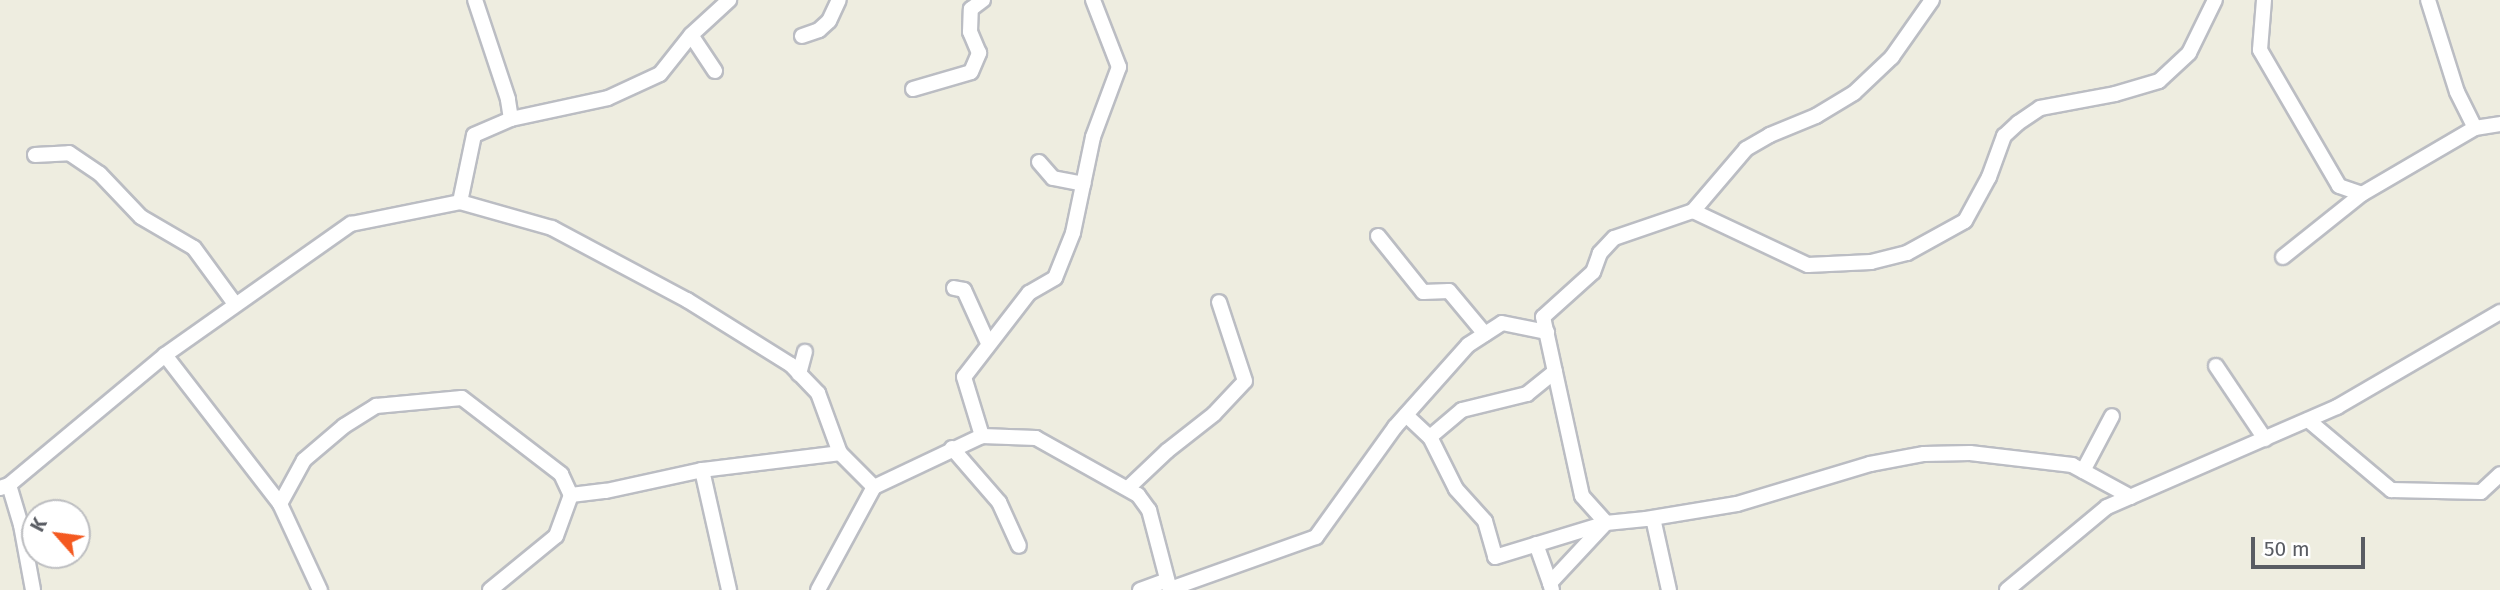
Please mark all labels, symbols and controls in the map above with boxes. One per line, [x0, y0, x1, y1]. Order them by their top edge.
north arrow [21, 499, 91, 569]
text: K [26, 514, 52, 536]
scale bar [2255, 524, 2369, 568]
text: 50 m [2264, 536, 2310, 562]

